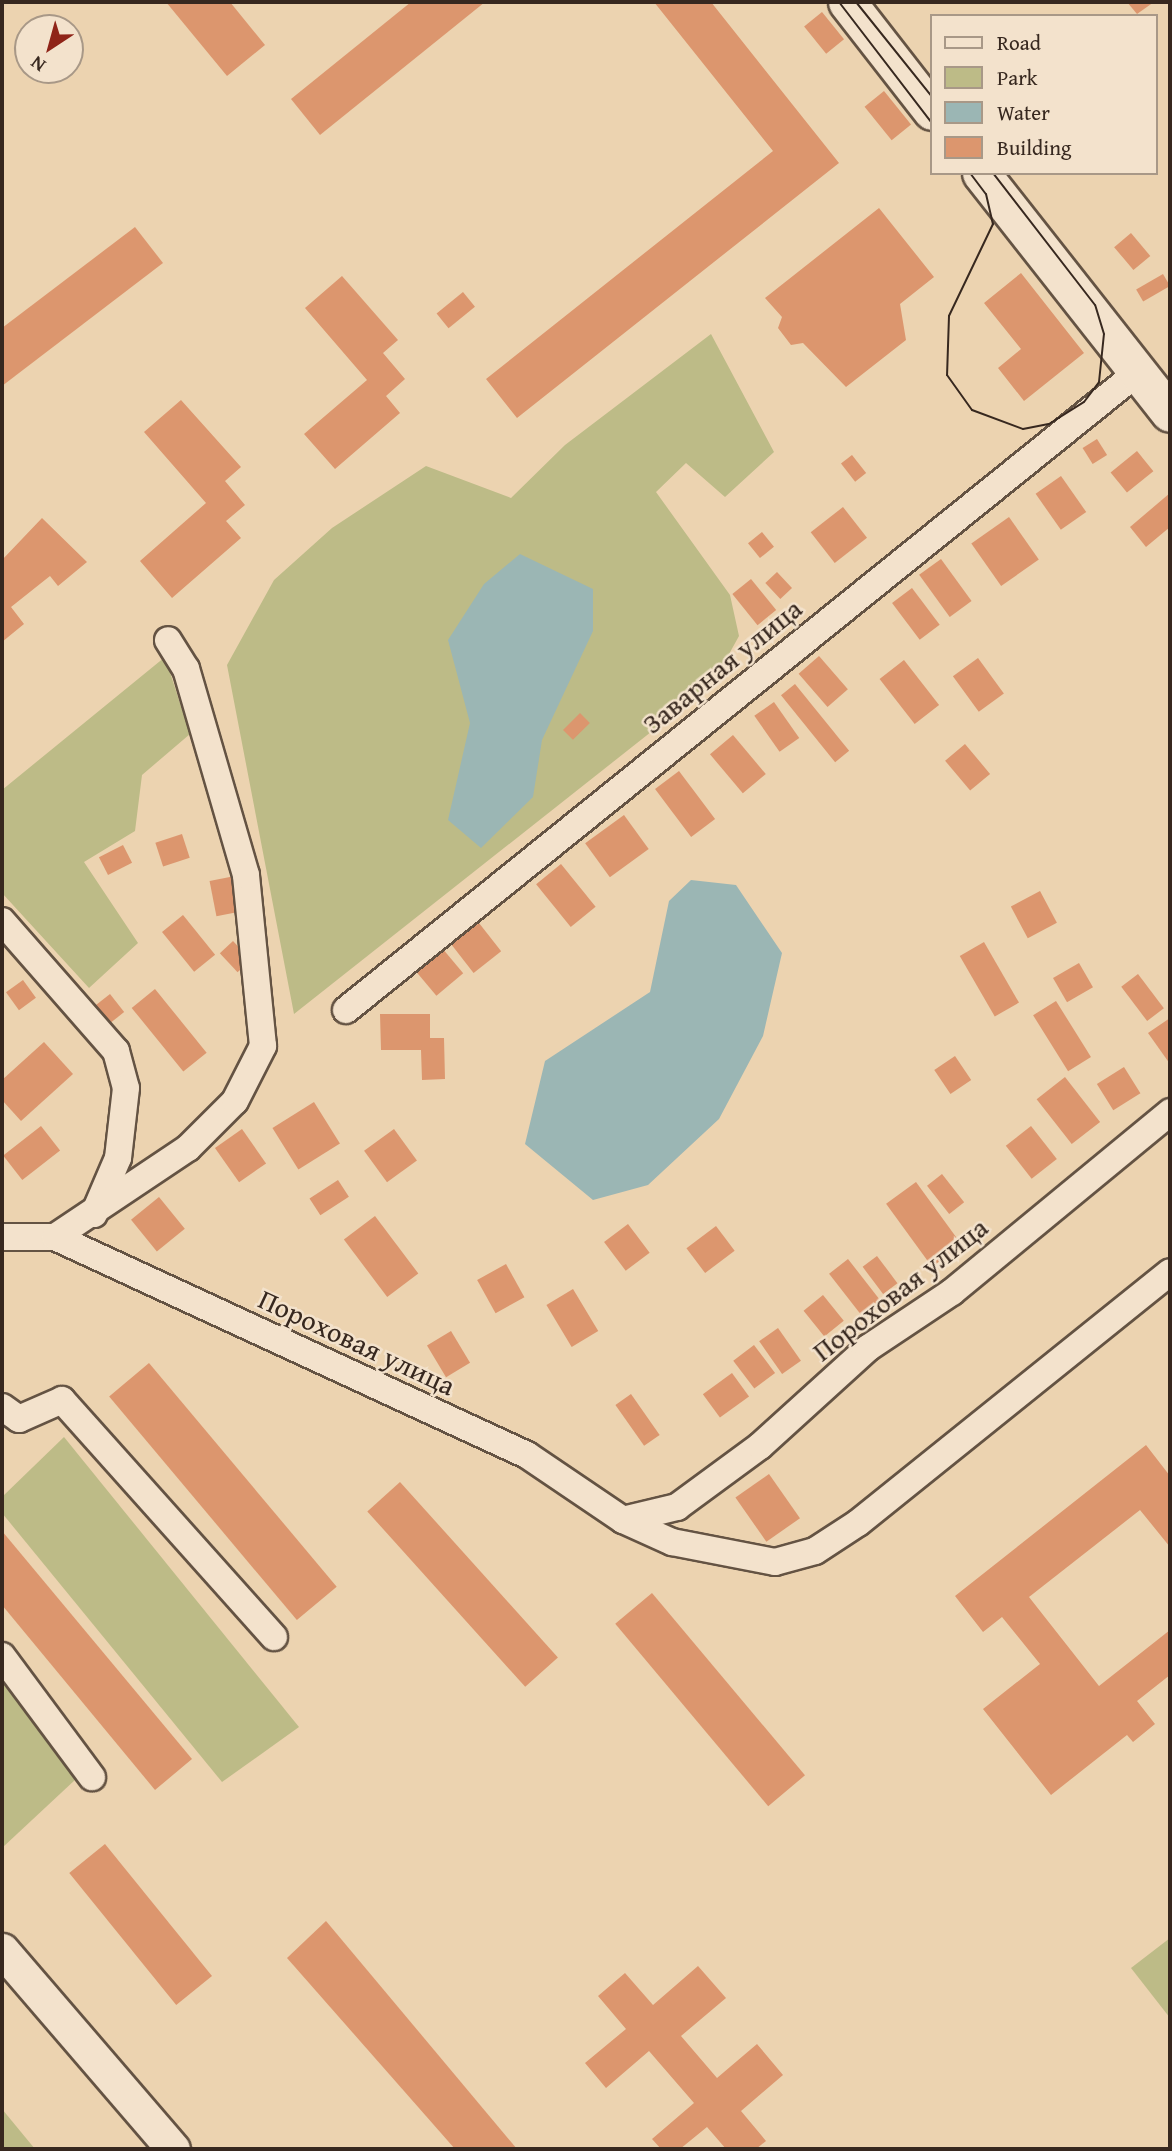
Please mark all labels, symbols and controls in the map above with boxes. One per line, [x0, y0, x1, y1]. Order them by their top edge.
north arrow [14, 14, 84, 84]
legend [930, 14, 1158, 175]
text: Road [997, 27, 1041, 58]
text: N [24, 49, 51, 79]
text: Park [997, 62, 1038, 93]
text: Water [997, 97, 1050, 128]
text: Building [997, 132, 1071, 163]
street label: Заварная улица [636, 591, 808, 741]
street label: Пороховая улица [806, 1210, 994, 1368]
street label: Пороховая улица [253, 1282, 461, 1402]

